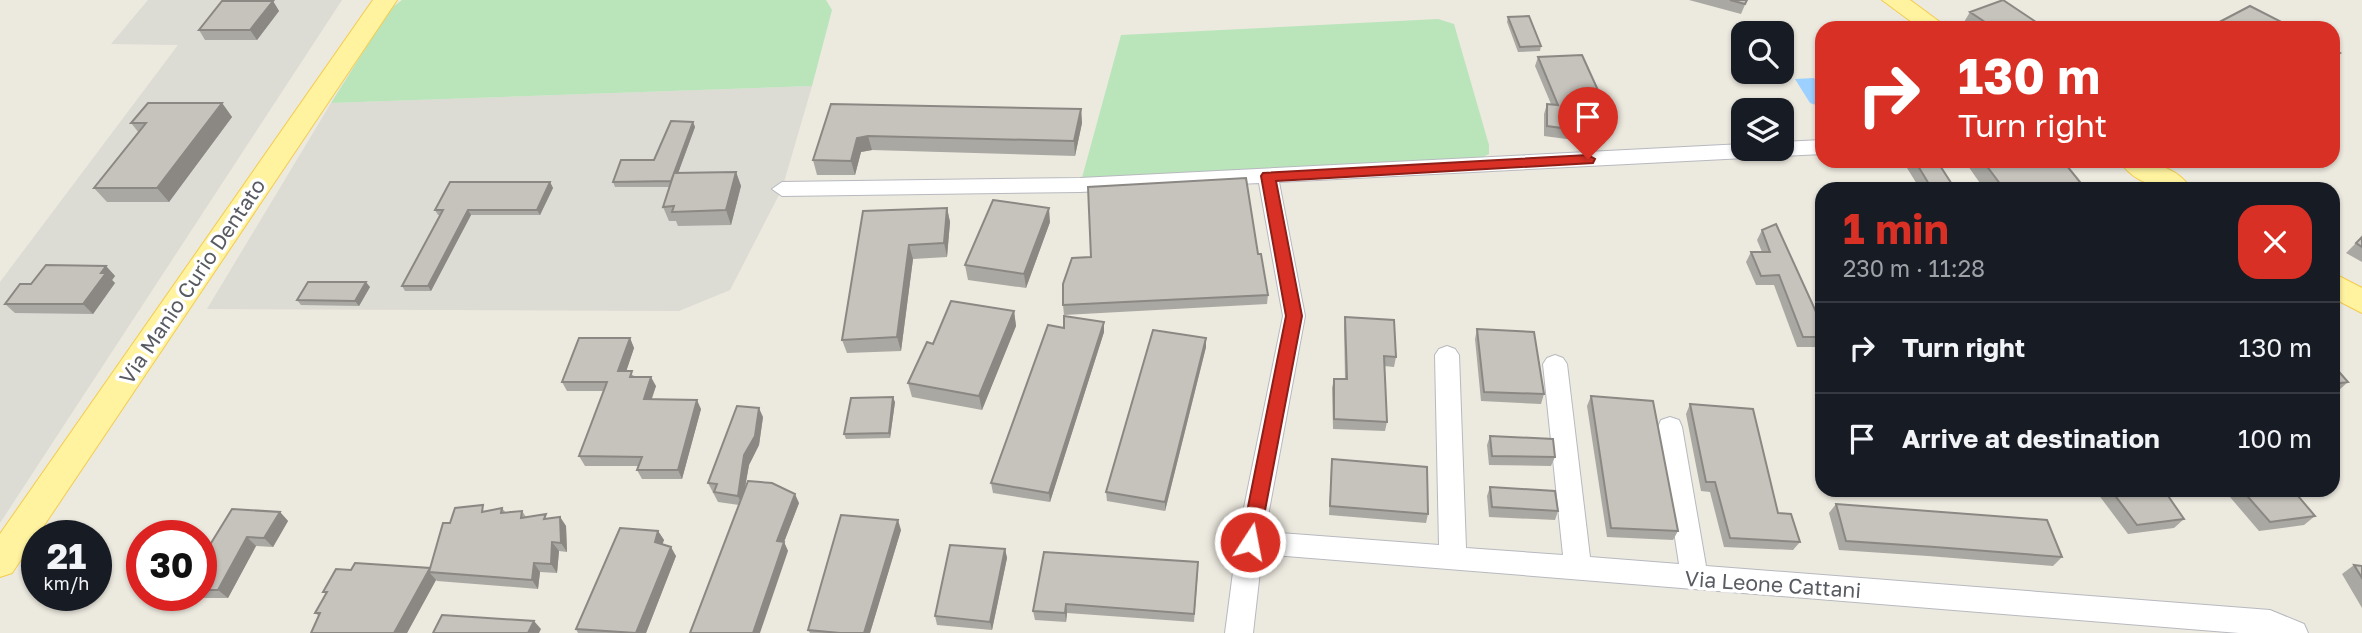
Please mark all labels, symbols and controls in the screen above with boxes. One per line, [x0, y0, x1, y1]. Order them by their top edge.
map controls [1731, 21, 1794, 161]
button: search [1731, 21, 1794, 84]
text: 130 m [1958, 46, 2100, 105]
icon: right [1843, 49, 1934, 140]
pin [1558, 87, 1618, 159]
icon: arrive [1569, 98, 1607, 136]
button: layers [1731, 98, 1794, 161]
text: Turn right [1958, 106, 2107, 144]
street label: Via Manio Curio Dentato [113, 173, 271, 389]
text: 1 min [1843, 203, 1949, 253]
button: close [2238, 205, 2312, 279]
text: 230 m · 11:28 [1843, 254, 1985, 282]
icon: right [1843, 329, 1881, 367]
text: Turn right [1902, 332, 2025, 363]
text: 130 m [2239, 332, 2312, 363]
icon: arrive [1843, 420, 1881, 458]
text: Arrive at destination [1902, 423, 2160, 454]
text: 100 m [2238, 423, 2312, 454]
position arrow [1213, 505, 1287, 579]
speed limit sign: 30 [126, 520, 217, 611]
text: 21 [47, 535, 86, 577]
street label: Via Leone Cattani [1684, 565, 1862, 603]
text: km/h [44, 572, 89, 594]

